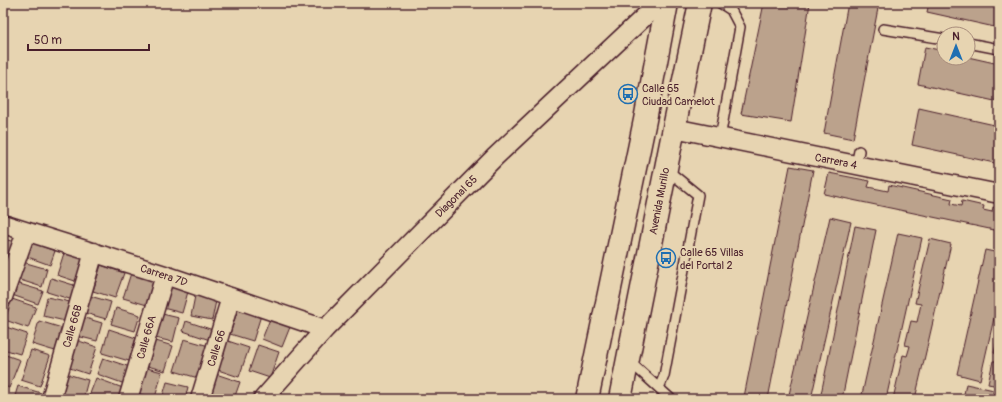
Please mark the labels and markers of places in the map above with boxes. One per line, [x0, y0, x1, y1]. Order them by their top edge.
place label: Calle 65 Ciudad Camelot [642, 82, 715, 108]
bus stop icon: Calle 65 Ciudad Camelot [617, 83, 639, 105]
place label: Calle 65 Villas del Portal 2 [680, 246, 744, 272]
bus stop icon: Calle 65 Villas del Portal 2 [655, 247, 677, 269]

